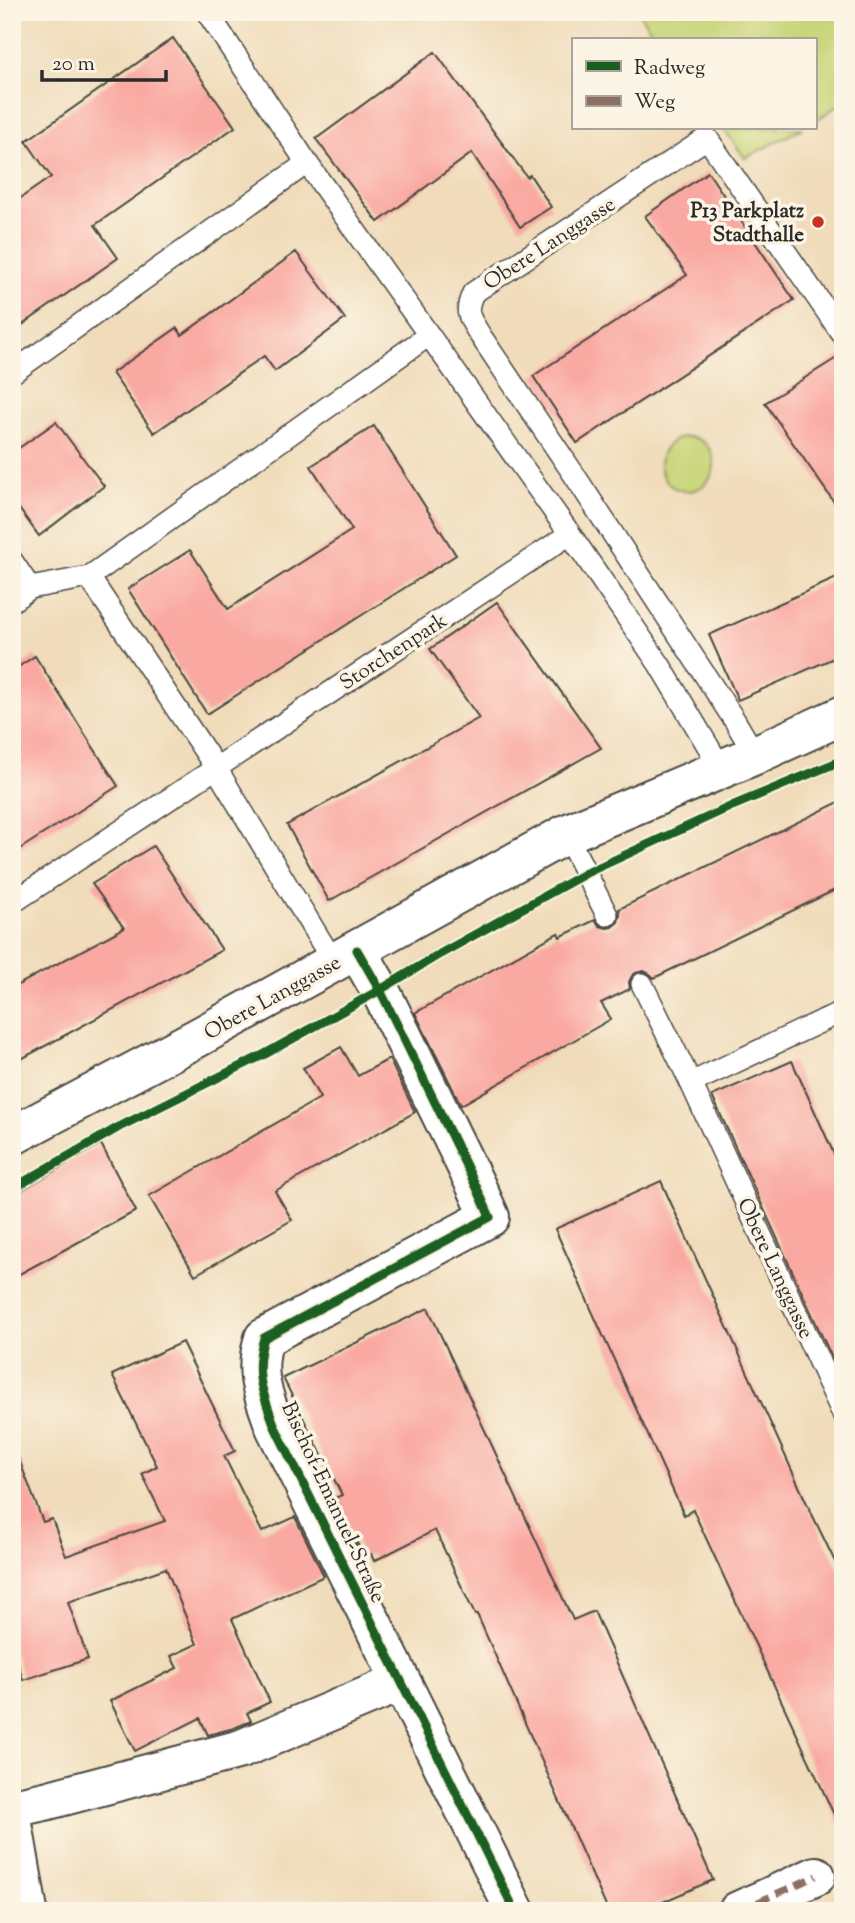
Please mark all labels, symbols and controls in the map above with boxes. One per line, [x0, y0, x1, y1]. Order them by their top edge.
scale bar [42, 38, 166, 82]
legend [572, 38, 816, 130]
text: 20 m [52, 50, 95, 80]
text: Radweg [634, 54, 705, 84]
text: Weg [634, 88, 675, 118]
street label: Obere Langgasse [478, 191, 622, 299]
place label: P13 Parkplatz Stadthalle [690, 197, 804, 251]
marker: P13 Parkplatz Stadthalle [810, 214, 826, 230]
street label: Storchenpark [334, 606, 454, 699]
street label: Obere Langgasse [199, 949, 347, 1049]
street label: Obere Langgasse [728, 1194, 820, 1344]
street label: Bischof-Emanuel-Straße [272, 1397, 392, 1608]

